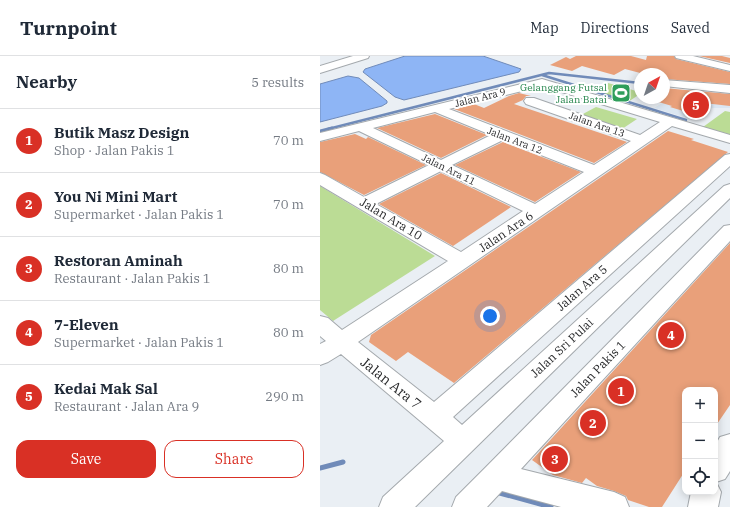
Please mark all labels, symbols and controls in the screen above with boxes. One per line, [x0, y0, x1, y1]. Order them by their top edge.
text: Turnpoint [20, 16, 117, 40]
text: Map [530, 19, 559, 37]
text: Directions [581, 19, 649, 37]
text: Saved [671, 19, 710, 37]
north arrow [634, 68, 670, 104]
text: Nearby [16, 71, 77, 93]
text: 5 results [251, 74, 304, 91]
place label: Gelanggang Futsal Jalan Batai [520, 81, 607, 106]
sports icon: Gelanggang Futsal Jalan Batai [610, 82, 632, 104]
street label: Jalan Ara 9 [453, 85, 507, 110]
pin: 5 [683, 90, 709, 120]
street label: Jalan Ara 13 [567, 109, 626, 140]
text: Butik Masz Design [54, 123, 189, 142]
street label: Jalan Ara 12 [485, 124, 544, 157]
text: 1 [25, 132, 33, 149]
text: 70 m [273, 132, 304, 149]
text: Shop · Jalan Pakis 1 [54, 142, 174, 159]
street label: Jalan Ara 11 [420, 151, 478, 188]
text: You Ni Mini Mart [54, 187, 177, 206]
street label: Jalan Ara 10 [357, 194, 425, 243]
text: 2 [25, 196, 33, 213]
text: 70 m [273, 196, 304, 213]
text: Supermarket · Jalan Pakis 1 [54, 206, 224, 223]
street label: Jalan Ara 6 [476, 208, 536, 255]
text: Restoran Aminah [54, 251, 183, 270]
text: 3 [25, 260, 33, 277]
text: 80 m [273, 260, 304, 277]
street label: Jalan Ara 5 [553, 261, 610, 314]
text: Restaurant · Jalan Pakis 1 [54, 270, 211, 287]
your location [480, 306, 500, 326]
text: 7-Eleven [54, 315, 119, 334]
street label: Jalan Sri Pulai [527, 315, 596, 381]
pin: 4 [658, 320, 684, 350]
text: 4 [25, 324, 33, 341]
text: 80 m [273, 324, 304, 341]
text: Supermarket · Jalan Pakis 1 [54, 334, 224, 351]
street label: Jalan Pakis 1 [567, 338, 629, 400]
street label: Jalan Ara 7 [357, 353, 425, 413]
pin: 1 [608, 376, 634, 406]
text: Kedai Mak Sal [54, 379, 158, 398]
map controls [682, 387, 718, 495]
button: + [682, 387, 718, 423]
text: 5 [25, 388, 33, 405]
text: 290 m [265, 388, 304, 405]
text: Restaurant · Jalan Ara 9 [54, 398, 199, 415]
pin: 2 [580, 408, 606, 438]
button: − [682, 423, 718, 459]
button: Save [16, 440, 156, 478]
button: Share [164, 440, 304, 478]
pin: 3 [542, 444, 568, 474]
button: locate [682, 459, 718, 495]

